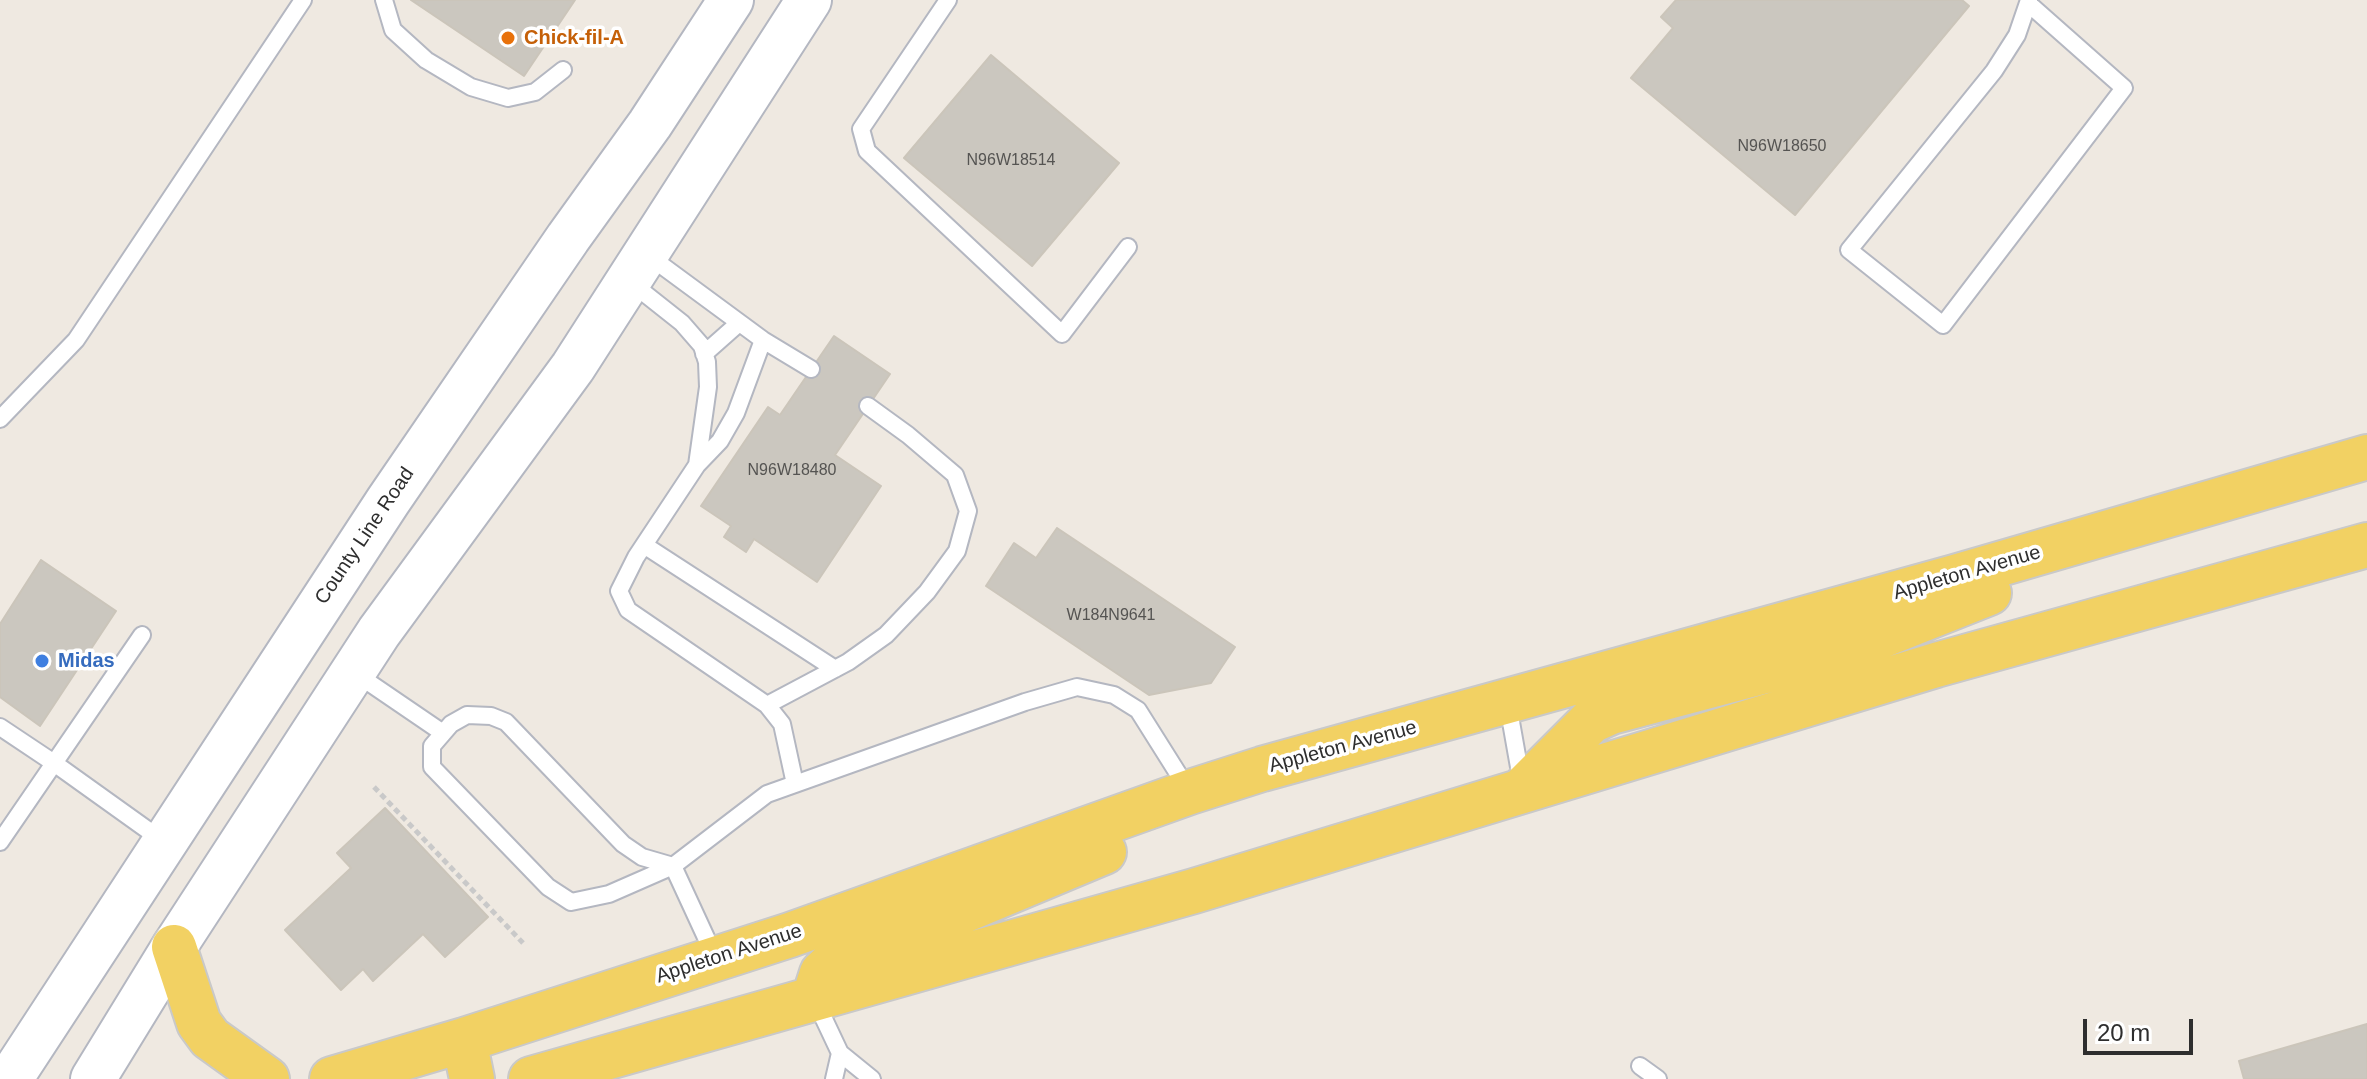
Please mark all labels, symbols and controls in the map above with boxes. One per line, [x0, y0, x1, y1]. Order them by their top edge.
place label: Chick-fil-A [524, 26, 624, 50]
marker: Chick-fil-A [499, 29, 517, 47]
house number: N96W18650 [1738, 137, 1826, 157]
house number: N96W18514 [967, 151, 1055, 171]
house number: N96W18480 [748, 461, 836, 481]
street label: County Line Road [310, 463, 420, 609]
street label: Appleton Avenue [1891, 541, 2043, 605]
house number: W184N9641 [1067, 606, 1155, 626]
place label: Midas [58, 649, 115, 673]
marker: Midas [33, 652, 51, 670]
street label: Appleton Avenue [1266, 716, 1420, 778]
street label: Appleton Avenue [653, 919, 805, 989]
scale bar [2087, 1003, 2197, 1053]
text: 20 m [2097, 1019, 2150, 1046]

